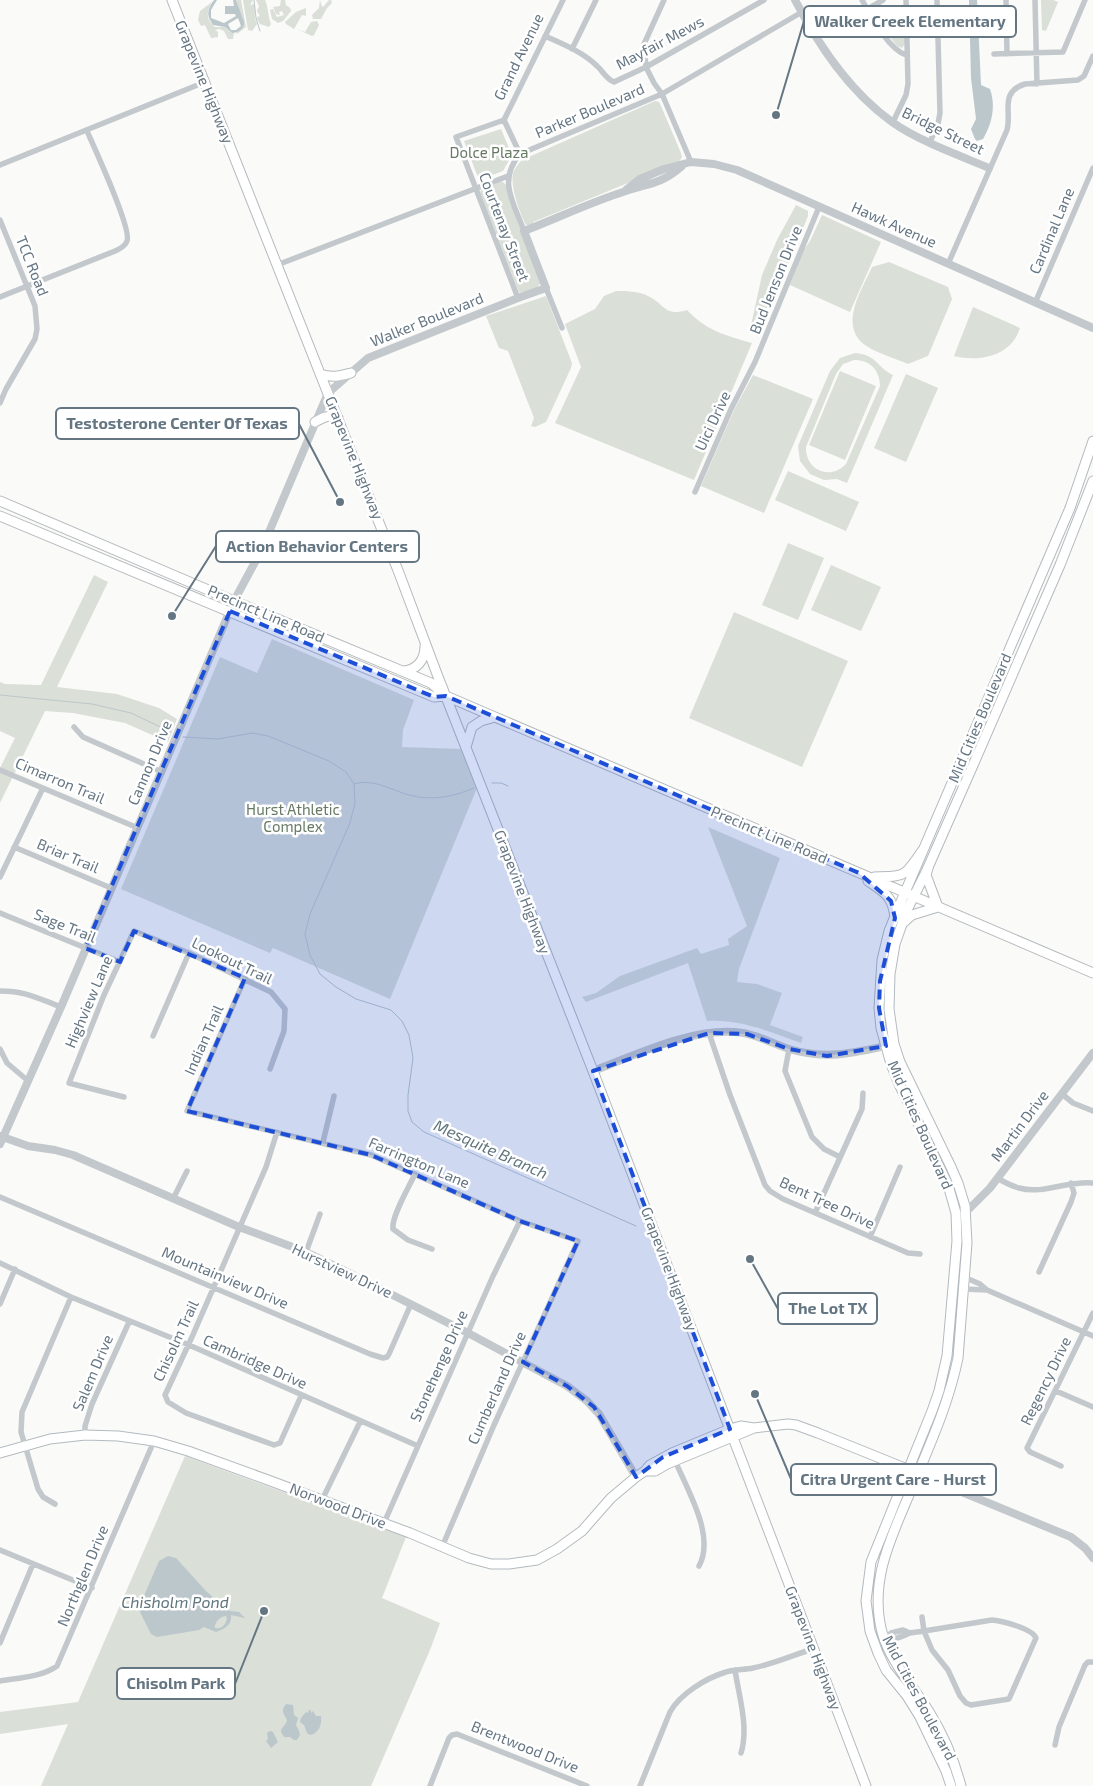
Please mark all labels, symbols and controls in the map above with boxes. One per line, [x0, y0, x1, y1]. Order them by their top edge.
callout: Walker Creek Elementary [804, 6, 1016, 37]
street label: Grand Avenue [489, 10, 547, 103]
street label: Mayfair Mews [612, 11, 707, 73]
text: Walker Creek Elementary [814, 11, 1006, 31]
street label: Grapevine Highway [172, 17, 238, 146]
street label: Parker Boulevard [532, 79, 647, 141]
street label: Bridge Street [899, 102, 988, 158]
park label: Dolce Plaza [450, 143, 528, 161]
street label: Courtenay Street [476, 170, 534, 284]
street label: Cardinal Lane [1025, 185, 1077, 276]
street label: Hawk Avenue [849, 197, 940, 251]
street label: Bud Jenson Drive [745, 223, 805, 336]
street label: TCC Road [13, 233, 53, 298]
street label: Walker Boulevard [367, 288, 486, 350]
street label: Uici Drive [690, 388, 734, 453]
street label: Grapevine Highway [322, 393, 388, 522]
callout: Testosterone Center Of Texas [56, 408, 299, 439]
text: Testosterone Center Of Texas [66, 413, 288, 432]
callout: Action Behavior Centers [216, 531, 419, 562]
text: Action Behavior Centers [226, 536, 408, 555]
street label: Precinct Line Road [205, 580, 327, 646]
street label: Mid Cities Boulevard [944, 650, 1015, 785]
street label: Cannon Drive [123, 717, 175, 808]
street label: Cimarron Trail [13, 753, 108, 807]
park label: Hurst Athletic Complex [246, 800, 340, 835]
street label: Precinct Line Road [708, 801, 830, 867]
street label: Grapevine Highway [491, 827, 555, 956]
street label: Briar Trail [35, 834, 103, 876]
street label: Sage Trail [32, 904, 100, 946]
street label: Lookout Trail [189, 933, 276, 988]
street label: Highview Lane [61, 953, 116, 1051]
street label: Indian Trail [180, 1001, 227, 1077]
street label: Mid Cities Boulevard [884, 1057, 957, 1192]
street label: Martin Drive [987, 1086, 1052, 1165]
water label: Mesquite Branch [431, 1115, 551, 1182]
street label: Farrington Lane [366, 1133, 473, 1191]
street label: Bent Tree Drive [777, 1172, 878, 1232]
street label: Grapevine Highway [638, 1204, 702, 1333]
street label: Hurstview Drive [289, 1239, 395, 1301]
street label: Mountainview Drive [159, 1242, 292, 1312]
callout: The Lot TX [778, 1293, 877, 1324]
street label: Chisolm Trail [148, 1297, 202, 1384]
text: The Lot TX [788, 1298, 868, 1317]
street label: Stonehenge Drive [405, 1307, 471, 1424]
street label: Cumberland Drive [463, 1328, 529, 1447]
street label: Cambridge Drive [201, 1330, 310, 1392]
street label: Salem Drive [68, 1332, 116, 1414]
street label: Regency Drive [1016, 1333, 1074, 1428]
callout: Citra Urgent Care - Hurst [791, 1464, 996, 1495]
text: Citra Urgent Care - Hurst [800, 1469, 986, 1488]
street label: Norwood Drive [288, 1478, 389, 1532]
street label: Northglen Drive [53, 1522, 111, 1629]
street label: Grapevine Highway [782, 1583, 846, 1712]
water label: Chisholm Pond [121, 1592, 229, 1611]
street label: Mid Cities Boulevard [879, 1632, 960, 1763]
callout: Chisolm Park [117, 1668, 235, 1699]
text: Chisolm Park [127, 1673, 225, 1692]
street label: Brentwood Drive [469, 1716, 582, 1776]

